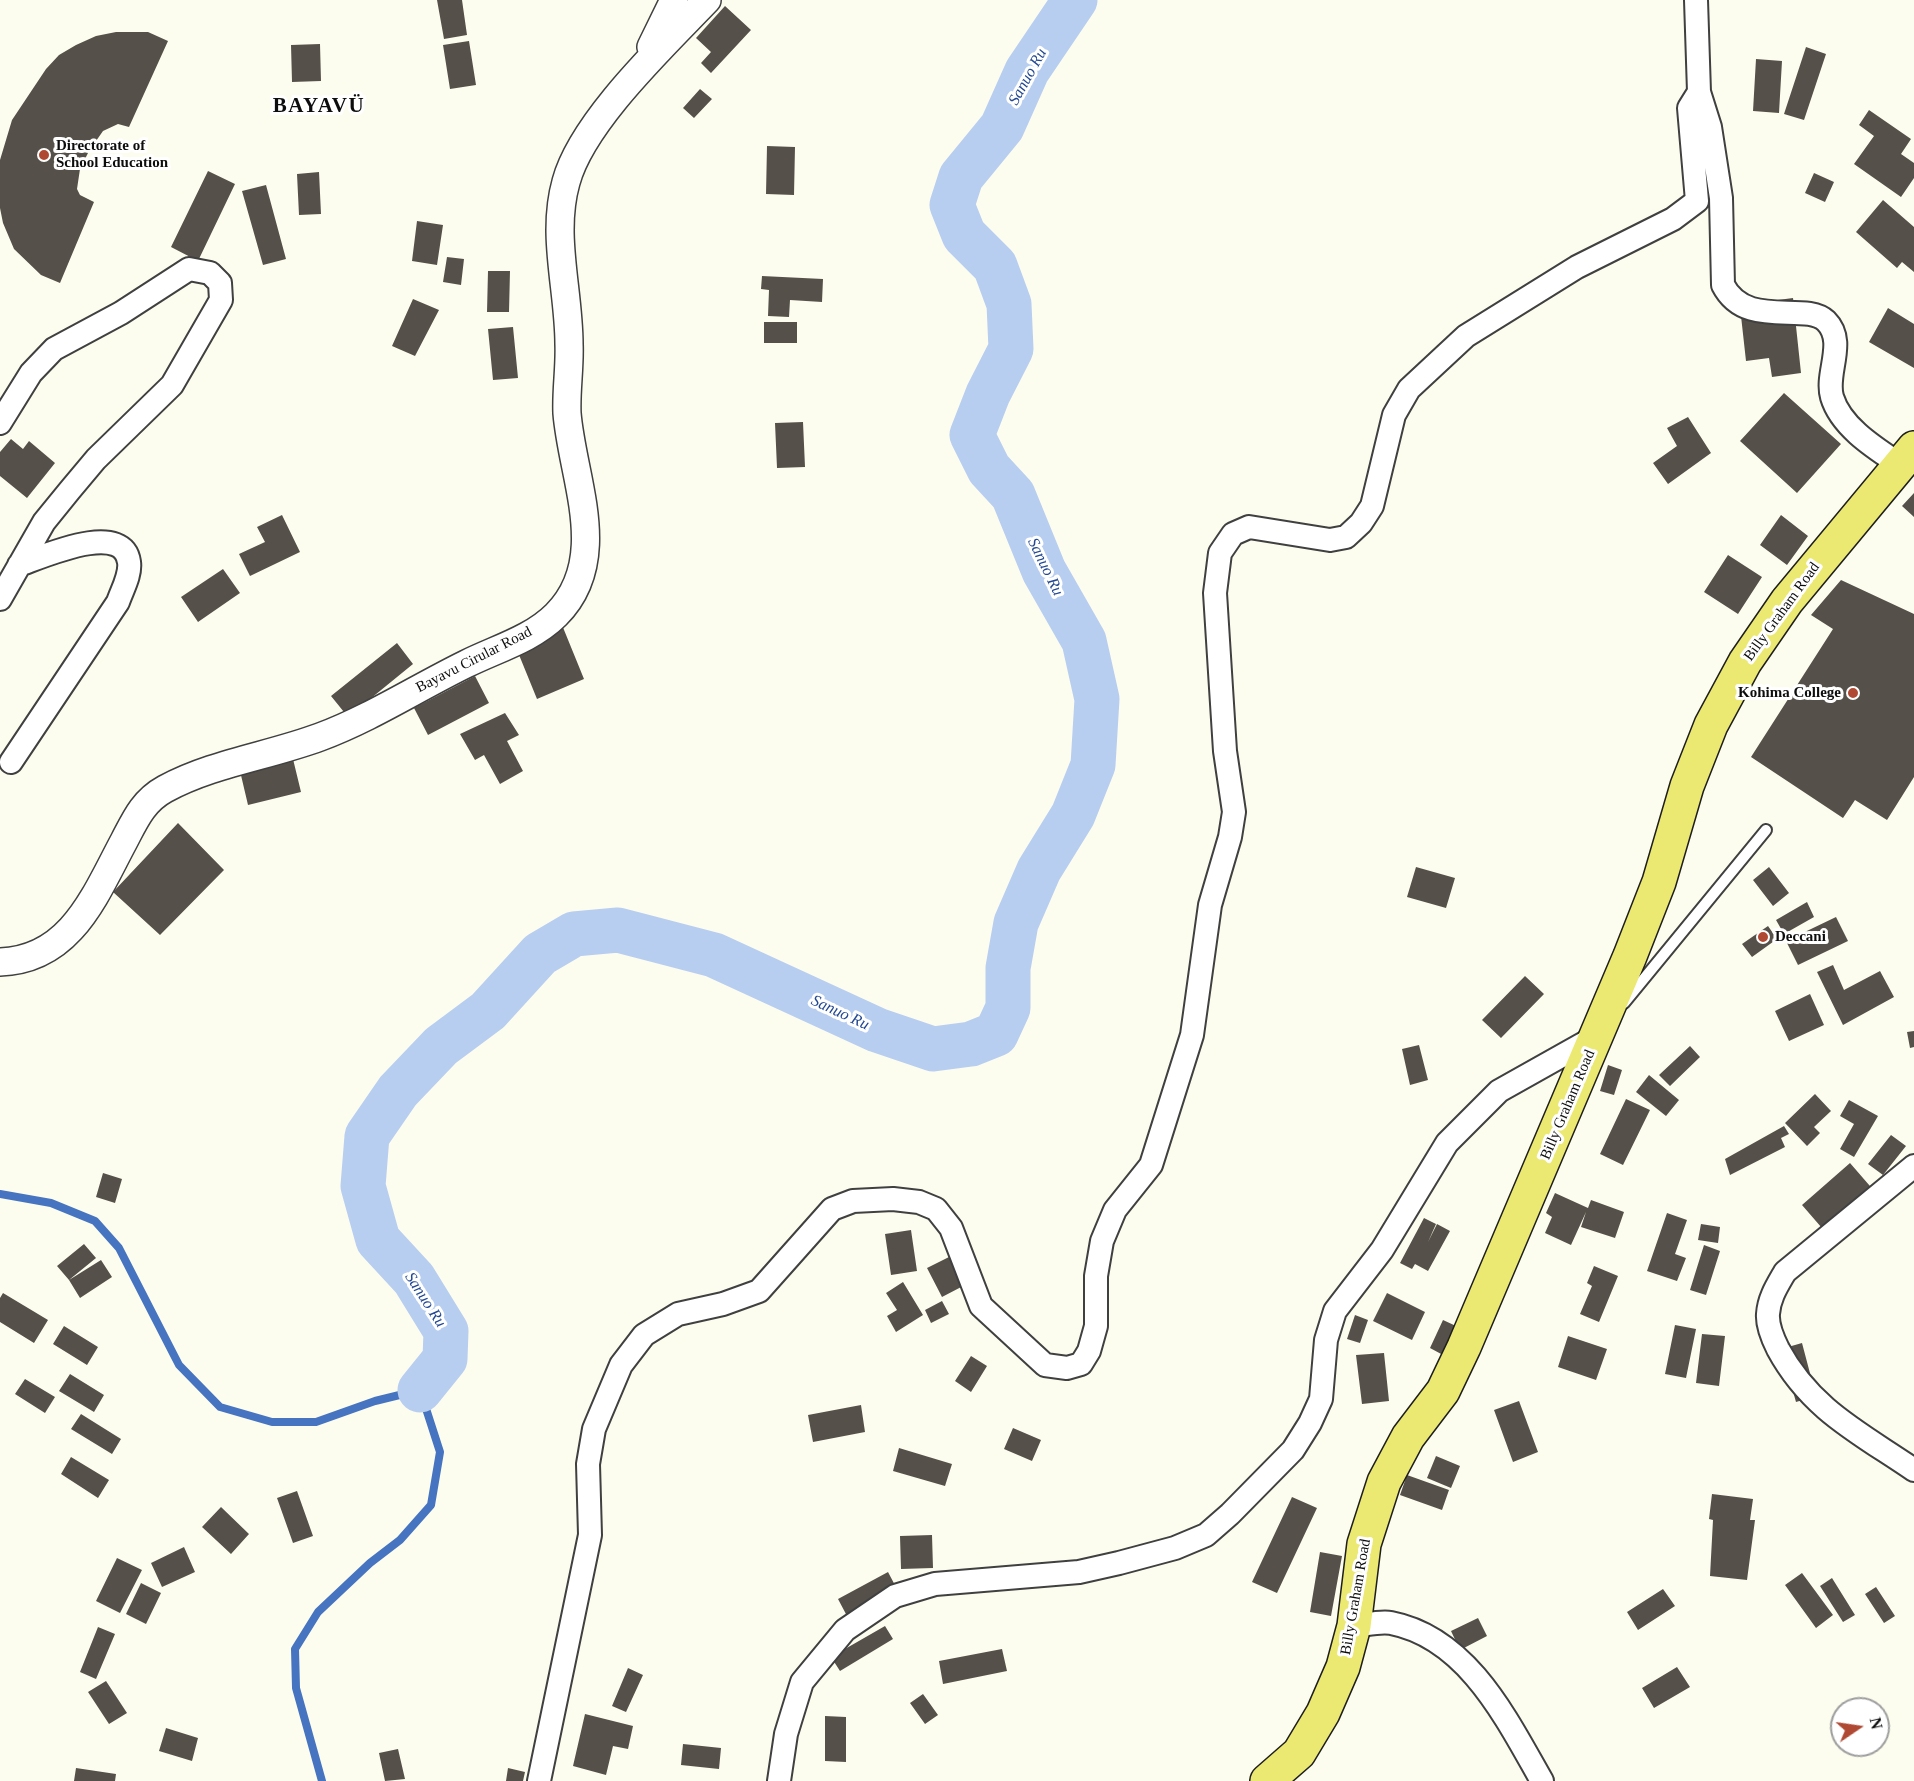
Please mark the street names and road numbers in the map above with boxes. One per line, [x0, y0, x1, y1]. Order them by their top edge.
street label: Billy Graham Road [1740, 559, 1824, 665]
street label: Bayavu Cirular Road [413, 623, 535, 697]
street label: Billy Graham Road [1537, 1047, 1599, 1163]
street label: Billy Graham Road [1337, 1538, 1375, 1656]

